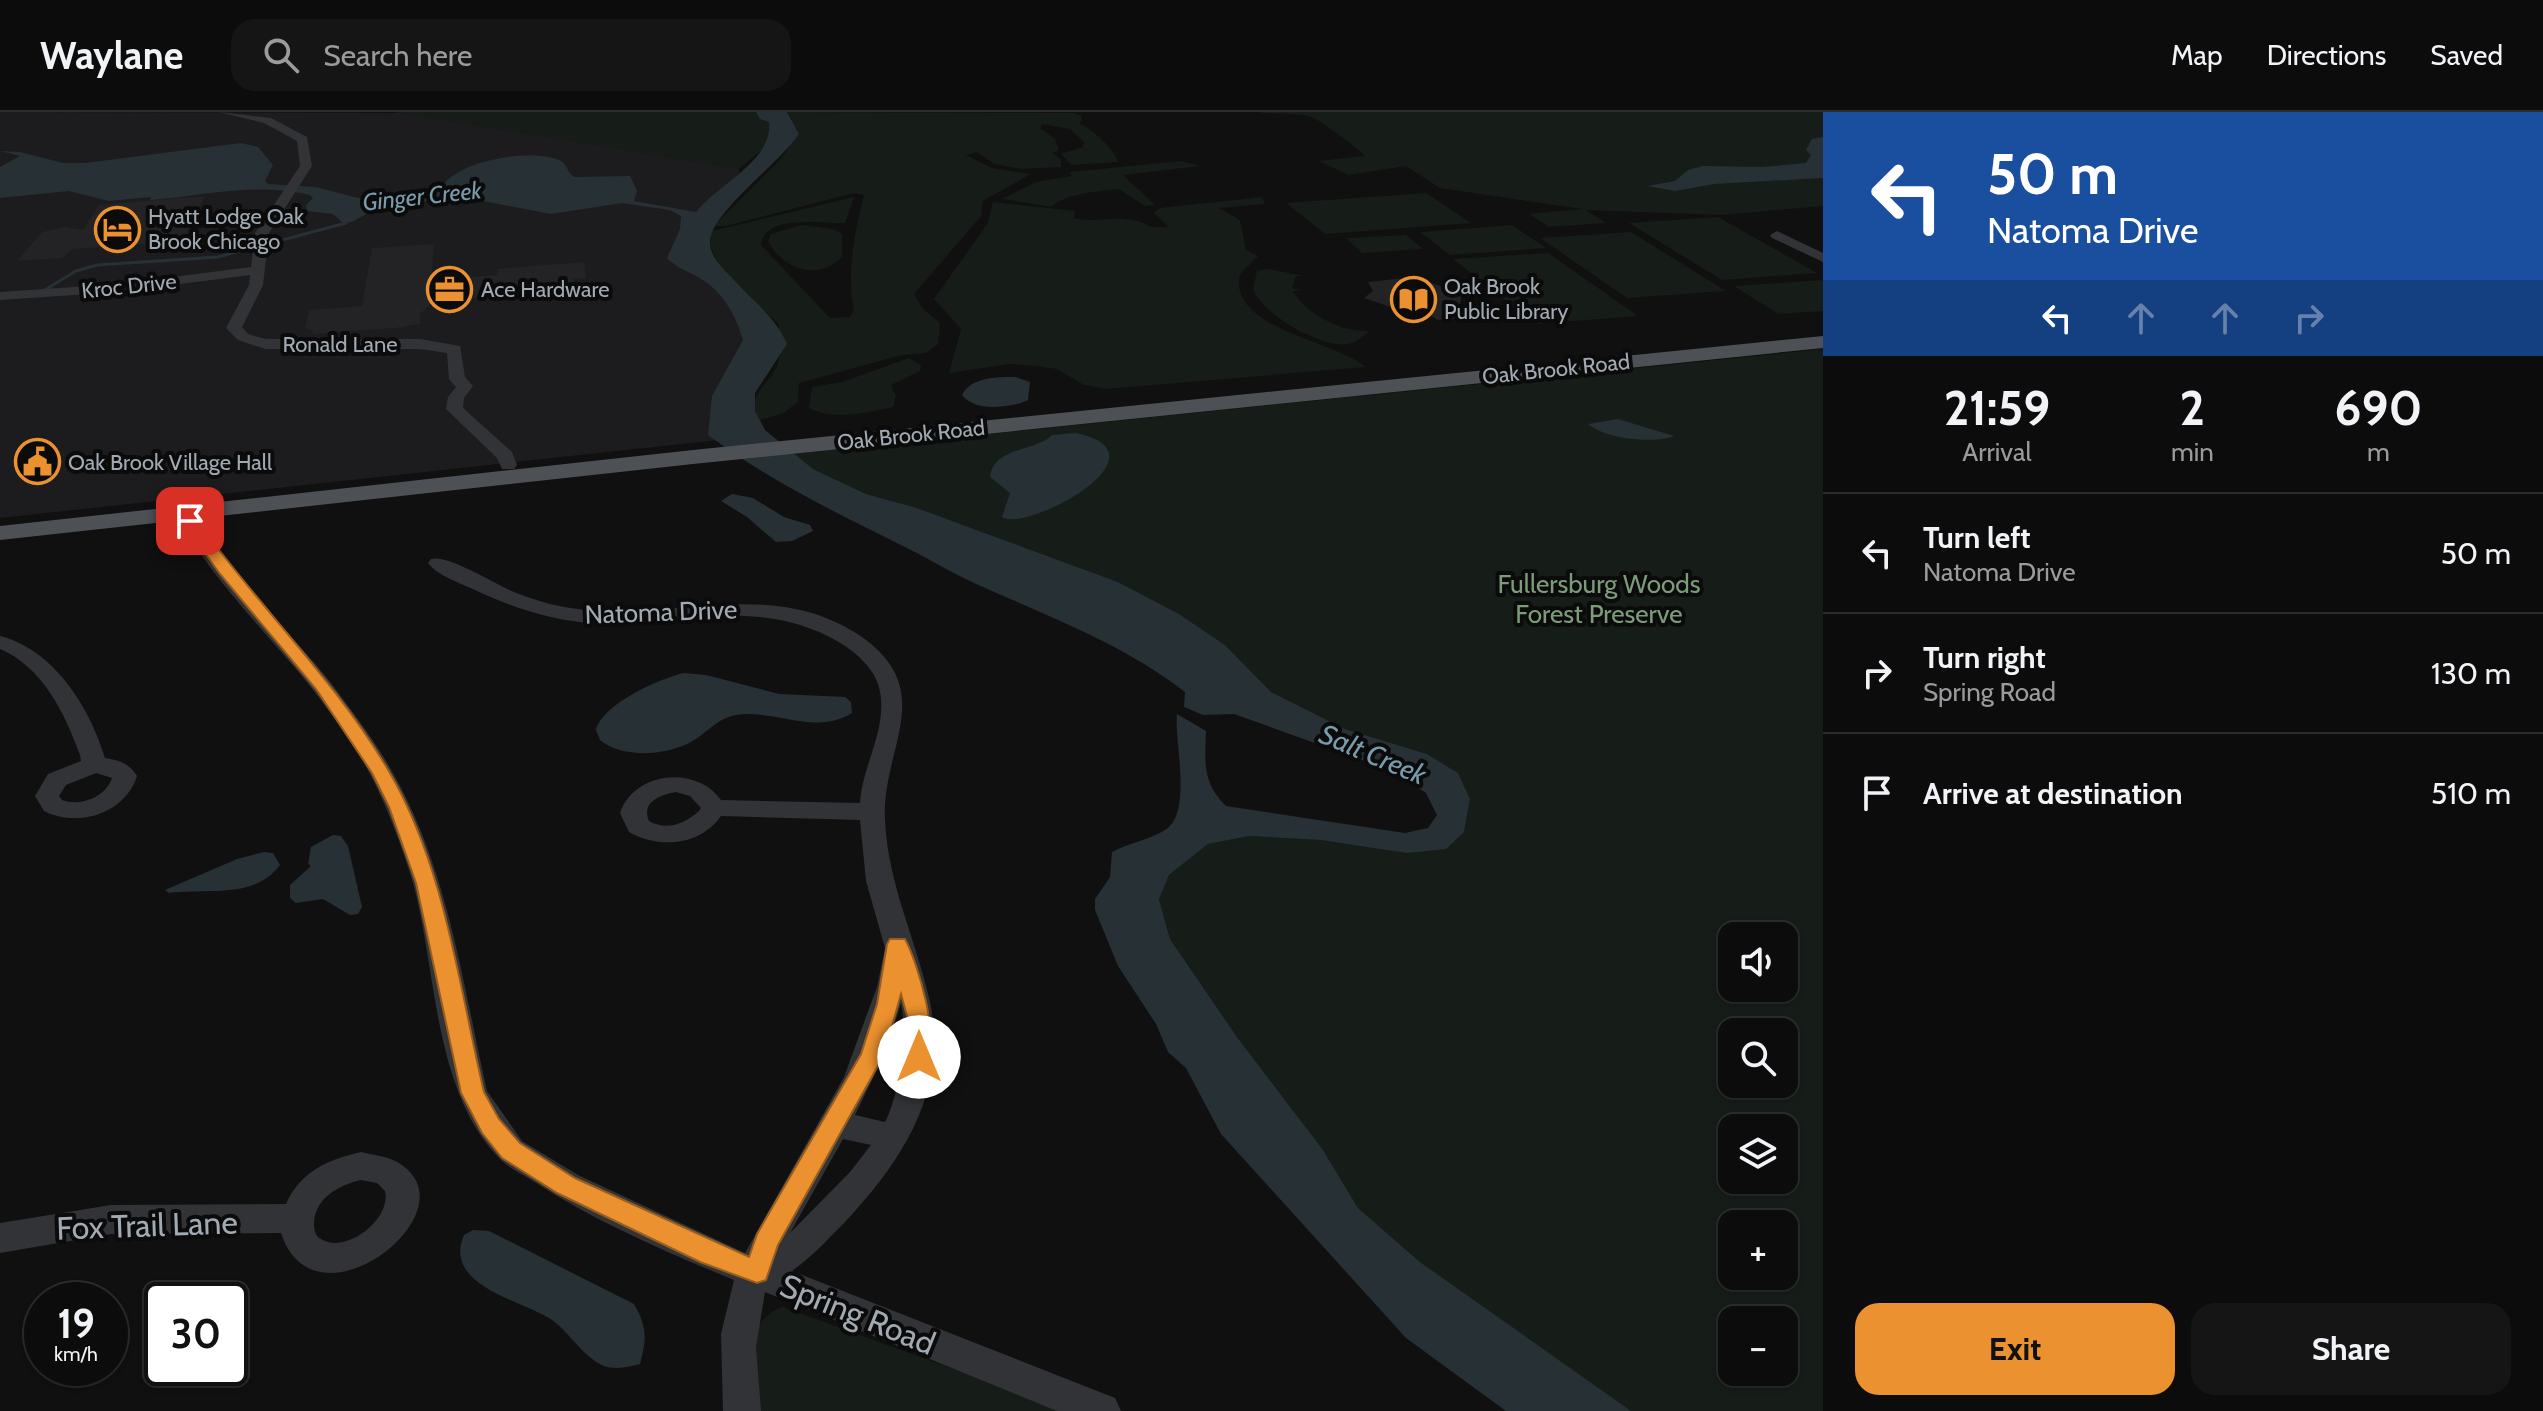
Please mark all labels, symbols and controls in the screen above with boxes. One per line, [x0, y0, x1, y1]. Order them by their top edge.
search box [231, 19, 791, 91]
text: Waylane [40, 32, 183, 79]
icon: search [259, 33, 303, 77]
text: Search here [323, 37, 472, 74]
text: Map [2171, 38, 2223, 72]
text: Directions [2267, 38, 2386, 72]
text: Saved [2430, 38, 2503, 72]
text: 50 m [1987, 140, 2118, 208]
icon: left [1855, 144, 1959, 248]
water label: Ginger Creek [361, 175, 484, 217]
place label: Hyatt Lodge Oak Brook Chicago [148, 203, 304, 255]
hotel icon: Hyatt Lodge Oak Brook Chicago [93, 205, 141, 253]
text: Natoma Drive [1987, 208, 2198, 252]
office icon: Ace Hardware [426, 265, 474, 313]
street label: Kroc Drive [80, 268, 178, 304]
place label: Oak Brook Public Library [1444, 273, 1568, 325]
library icon: Oak Brook Public Library [1389, 275, 1437, 323]
place label: Ace Hardware [481, 276, 609, 303]
icon: left [2035, 296, 2079, 340]
icon: ahead [2119, 296, 2163, 340]
icon: ahead [2203, 296, 2247, 340]
icon: right [2287, 296, 2331, 340]
street label: Ronald Lane [282, 331, 398, 358]
street label: Oak Brook Road [1481, 348, 1631, 390]
text: 21:59 [1944, 379, 2050, 437]
text: 2 [2180, 379, 2205, 437]
text: 690 [2334, 379, 2422, 437]
street label: Oak Brook Road [836, 414, 986, 456]
text: Arrival [1962, 436, 2032, 468]
text: min [2171, 436, 2214, 468]
text: m [2367, 436, 2390, 468]
public building icon: Oak Brook Village Hall [13, 438, 61, 486]
place label: Oak Brook Village Hall [68, 449, 273, 476]
pin [156, 487, 224, 555]
icon: arrive [168, 499, 212, 543]
text: Turn left [1923, 519, 2031, 556]
icon: left [1855, 531, 1899, 575]
text: 50 m [2441, 535, 2511, 572]
text: Natoma Drive [1923, 556, 2076, 588]
park label: Fullersburg Woods Forest Preserve [1498, 568, 1701, 630]
street label: Natoma Drive [584, 593, 738, 631]
text: Turn right [1923, 639, 2046, 676]
icon: right [1855, 651, 1899, 695]
text: 130 m [2431, 655, 2511, 692]
text: Spring Road [1923, 676, 2056, 708]
water label: Salt Creek [1315, 716, 1432, 792]
icon: arrive [1855, 771, 1899, 815]
text: Arrive at destination [1923, 775, 2183, 812]
text: 510 m [2431, 775, 2511, 812]
map controls [1718, 922, 1798, 1386]
button: sound [1718, 922, 1798, 1002]
position arrow [877, 1015, 961, 1099]
button: search [1718, 1018, 1798, 1098]
button: layers [1718, 1114, 1798, 1194]
street label: Fox Trail Lane [56, 1202, 238, 1248]
button: + [1718, 1210, 1798, 1290]
street label: Spring Road [775, 1265, 941, 1363]
speed limit sign: 30 [144, 1282, 248, 1386]
text: 19 [57, 1299, 95, 1348]
button: Exit [1855, 1303, 2175, 1395]
button: Share [2191, 1303, 2511, 1395]
button: − [1718, 1306, 1798, 1386]
text: km/h [54, 1342, 98, 1366]

